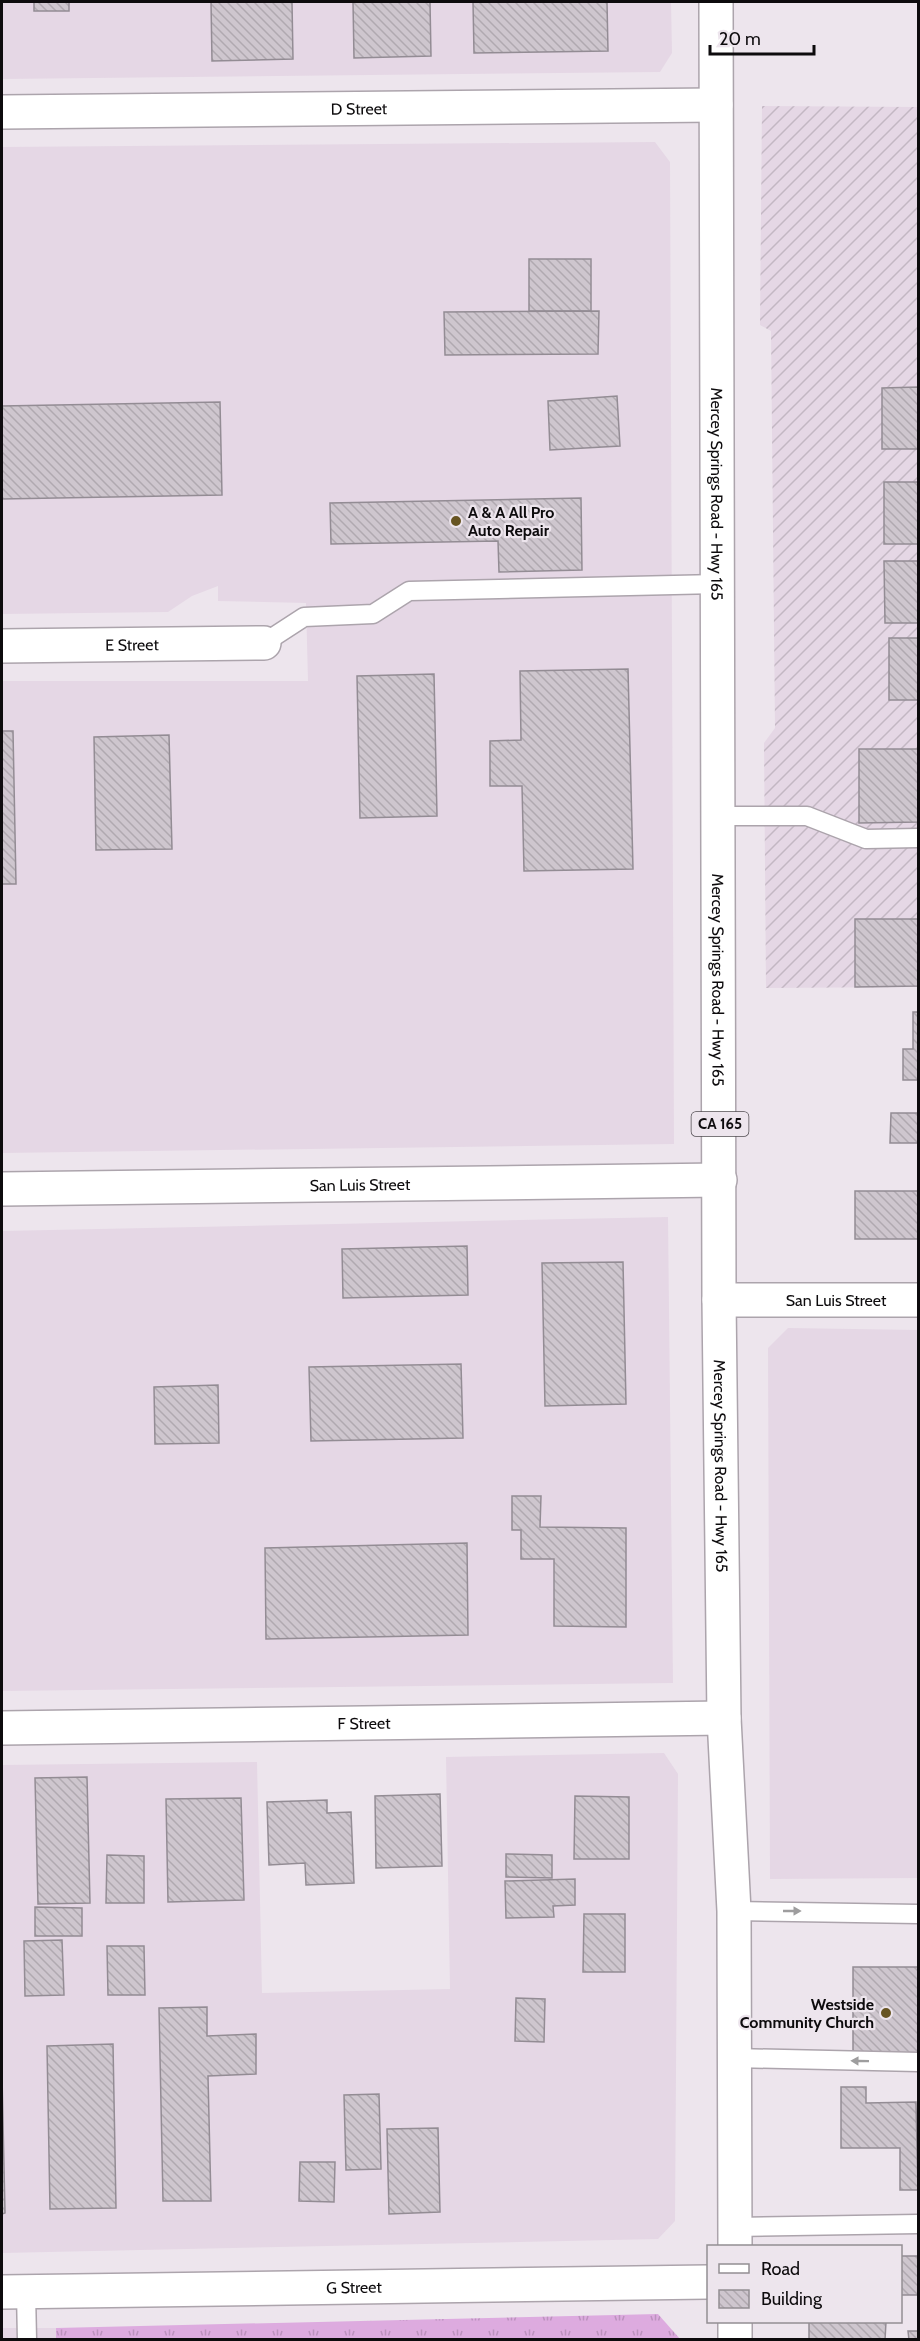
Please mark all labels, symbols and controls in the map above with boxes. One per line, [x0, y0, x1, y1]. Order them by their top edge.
scale bar [710, 18, 814, 56]
text: 20 m [719, 28, 761, 50]
street label: D Street [331, 99, 388, 119]
street label: Mercey Springs Road - Hwy 165 [707, 388, 726, 600]
place label: A & A All Pro Auto Repair [468, 503, 554, 540]
marker: A & A All Pro Auto Repair [449, 514, 463, 528]
street label: E Street [105, 635, 160, 655]
street label: Mercey Springs Road - Hwy 165 [708, 874, 728, 1086]
road number: CA 165 [692, 1112, 748, 1136]
street label: San Luis Street [309, 1175, 411, 1195]
street label: San Luis Street [786, 1291, 887, 1310]
street label: Mercey Springs Road - Hwy 165 [710, 1359, 731, 1573]
street label: F Street [337, 1714, 391, 1733]
one-way arrow [783, 1906, 802, 1916]
place label: Westside Community Church [740, 1995, 874, 2032]
marker: Westside Community Church [879, 2006, 893, 2020]
one-way arrow [851, 2056, 870, 2066]
legend [707, 2245, 902, 2323]
text: Road [761, 2258, 800, 2280]
street label: G Street [326, 2278, 382, 2297]
text: Building [761, 2288, 823, 2310]

